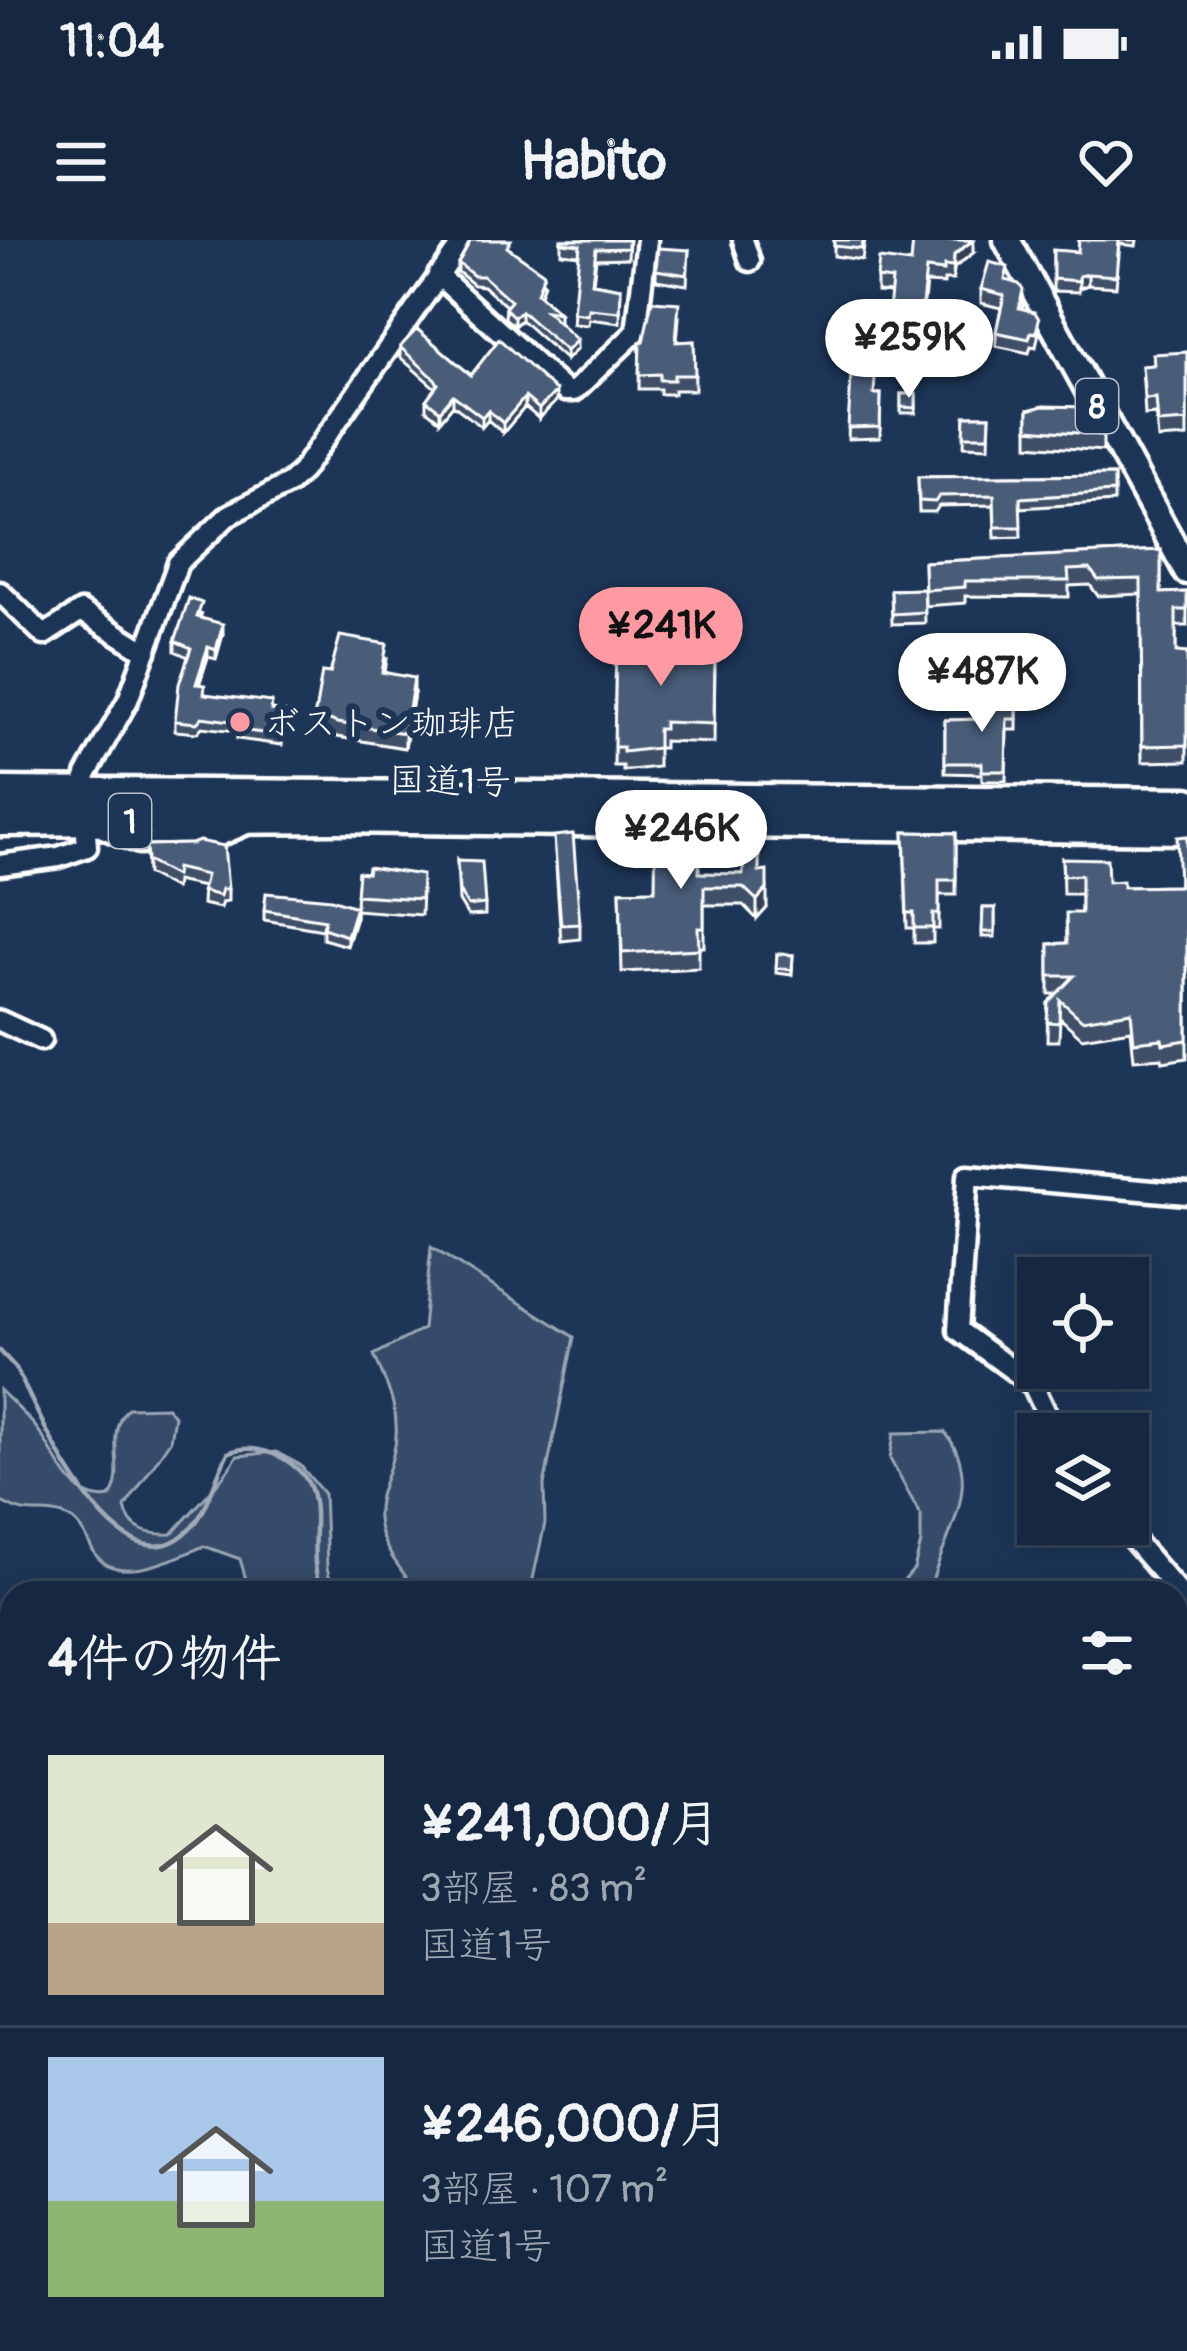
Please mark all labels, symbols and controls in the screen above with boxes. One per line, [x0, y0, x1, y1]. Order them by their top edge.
text: 11:04 [60, 14, 164, 70]
text: Habito [520, 128, 667, 196]
icon: menu [48, 129, 114, 195]
icon: heart [1073, 129, 1139, 195]
pin: ¥259K [825, 299, 993, 401]
text: ¥259K [852, 313, 966, 362]
road number: 8 [1076, 379, 1118, 433]
pin: ¥241K [577, 587, 745, 689]
text: ¥241K [606, 601, 716, 650]
pin: ¥487K [898, 633, 1066, 735]
text: ¥487K [925, 647, 1039, 696]
place label: ボストン珈琲店 [264, 701, 519, 746]
marker: ボストン珈琲店 [227, 709, 253, 735]
street label: 国道1号 [389, 758, 511, 805]
pin: ¥246K [597, 790, 765, 892]
road number: 1 [109, 794, 151, 848]
text: ¥246K [622, 804, 740, 853]
map controls [1017, 1257, 1149, 1545]
button: locate [1017, 1257, 1149, 1389]
button: layers [1017, 1413, 1149, 1545]
icon: filters [1074, 1620, 1140, 1686]
text: 4件の物件 [48, 1627, 282, 1691]
text: ¥241,000/月 [420, 1792, 720, 1856]
icon: home [144, 1803, 288, 1947]
text: 3部屋 · 83 m² [420, 1864, 647, 1913]
text: 国道1号 [420, 1921, 552, 1970]
text: ¥246,000/月 [420, 2093, 730, 2157]
icon: home [144, 2105, 288, 2249]
text: 3部屋 · 107 m² [420, 2165, 668, 2214]
text: 国道1号 [420, 2222, 552, 2271]

